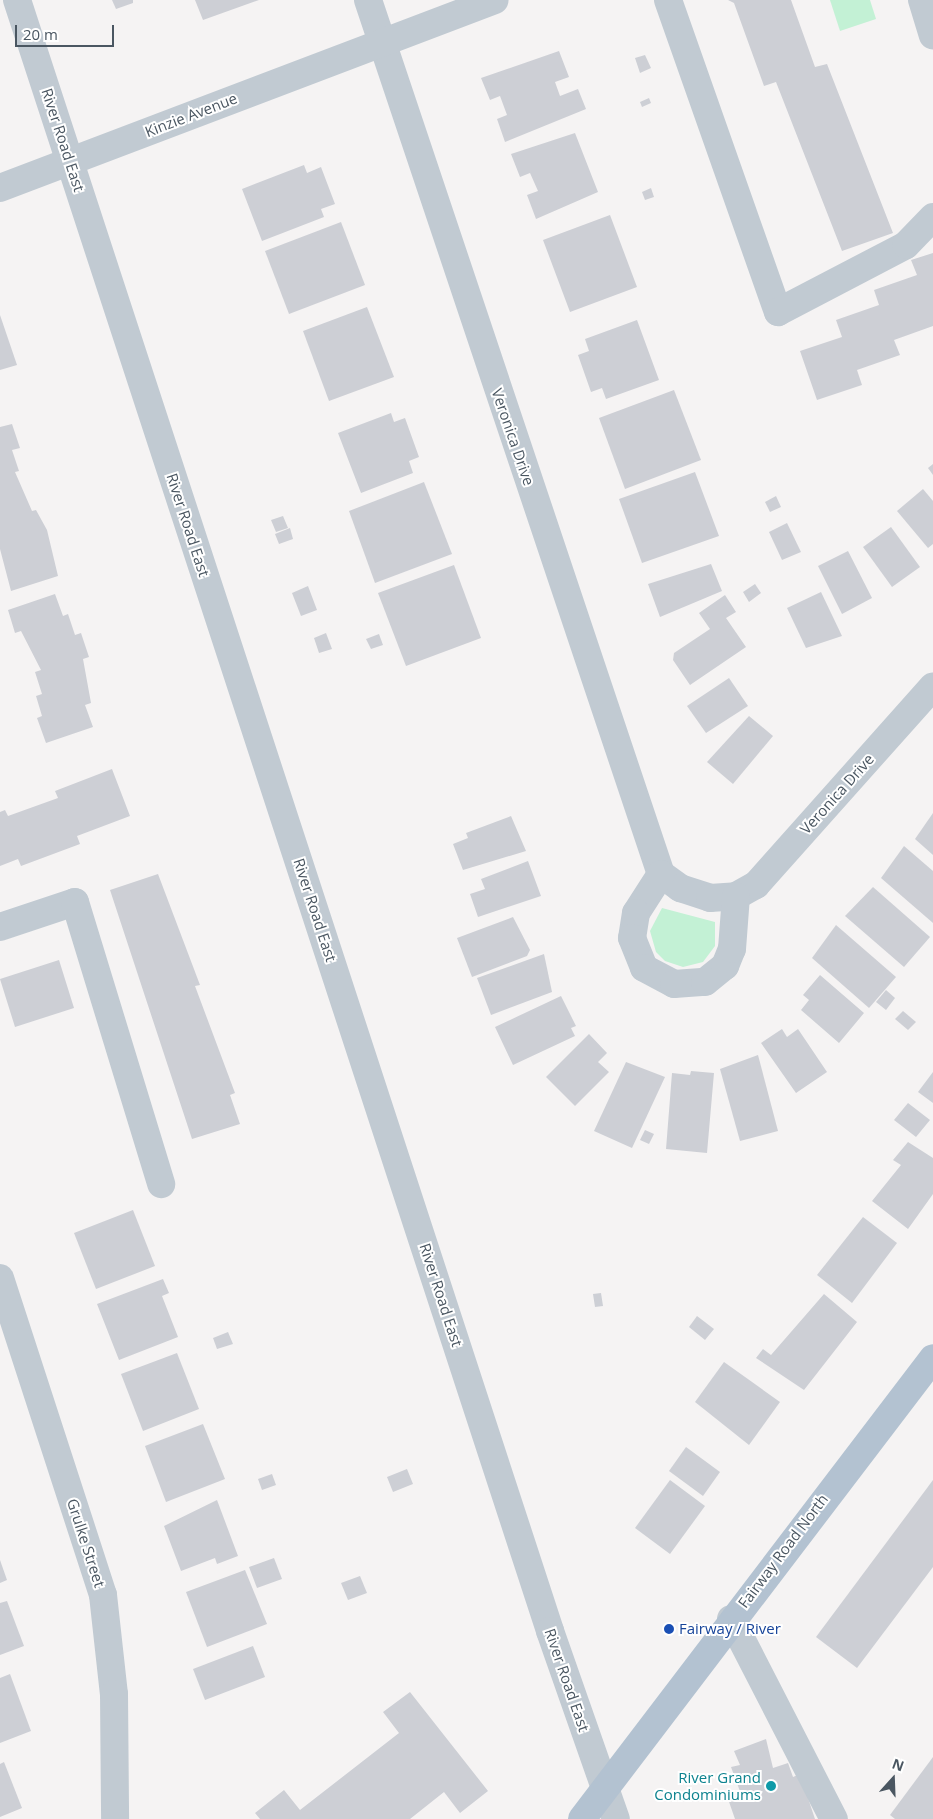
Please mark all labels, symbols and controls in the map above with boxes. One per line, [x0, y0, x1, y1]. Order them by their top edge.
scale bar [18, 15, 116, 47]
text: 20 m [23, 24, 58, 44]
street label: River Road East [38, 86, 88, 194]
street label: Kinzie Avenue [142, 89, 240, 141]
street label: Veronica Drive [488, 386, 538, 488]
street label: River Road East [163, 471, 213, 579]
street label: Veronica Drive [796, 750, 878, 838]
street label: River Road East [290, 856, 340, 964]
street label: River Road East [416, 1241, 466, 1349]
street label: Fairway Road North [734, 1490, 832, 1612]
street label: Grulke Street [63, 1496, 109, 1590]
place label: Fairway / River [679, 1620, 781, 1638]
marker: Fairway / River [663, 1623, 675, 1635]
street label: River Road East [541, 1626, 593, 1734]
north arrow [868, 1754, 918, 1804]
text: N [890, 1754, 907, 1775]
place label: River Grand Condominiums [654, 1768, 761, 1803]
marker: River Grand Condominiums [765, 1780, 777, 1792]

